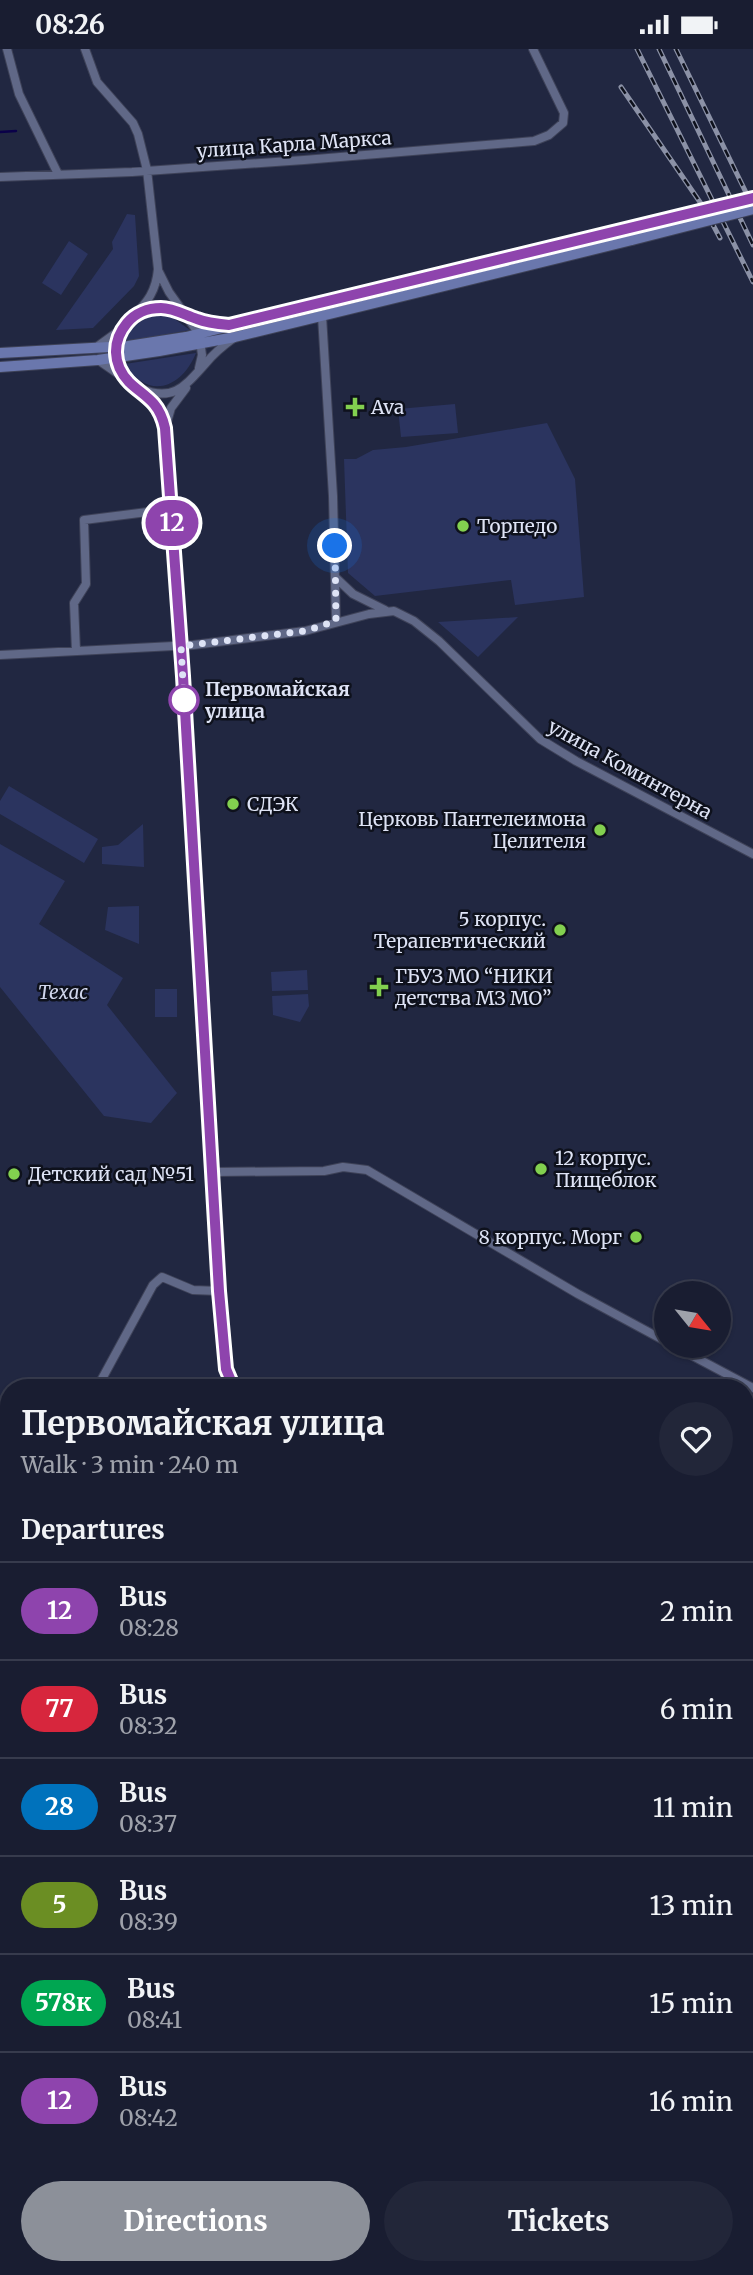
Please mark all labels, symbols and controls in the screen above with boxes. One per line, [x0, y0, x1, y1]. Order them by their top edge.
text: 08:26 [35, 8, 105, 41]
street label: улица Карла Маркса [196, 125, 392, 163]
place label: Ava [370, 395, 404, 419]
marker: Ava [345, 397, 365, 417]
line badge: 12 [140, 500, 204, 546]
text: 12 [159, 507, 185, 538]
place label: Торпедо [477, 514, 557, 538]
marker: Торпедо [455, 518, 471, 534]
your location [317, 528, 352, 563]
place label: Первомайская улица [205, 677, 350, 723]
marker: Первомайская улица [169, 685, 199, 715]
street label: улица Коминтерна [544, 714, 716, 824]
place label: СДЭК [247, 792, 299, 816]
marker: СДЭК [225, 796, 241, 812]
place label: Церковь Пантелеимона Целителя [358, 807, 586, 853]
marker: Церковь Пантелеимона Целителя [592, 822, 608, 838]
place label: 5 корпус. Терапевтический [374, 907, 546, 953]
marker: 5 корпус. Терапевтический [552, 922, 568, 938]
place label: ГБУЗ МО “НИКИ детства МЗ МО” [394, 964, 553, 1010]
marker: ГБУЗ МО “НИКИ детства МЗ МО” [369, 977, 389, 997]
park label: Техас [38, 980, 88, 1004]
place label: 12 корпус. Пищеблок [555, 1146, 657, 1192]
marker: 12 корпус. Пищеблок [533, 1161, 549, 1177]
place label: Детский сад №51 [28, 1162, 194, 1186]
marker: Детский сад №51 [6, 1166, 22, 1182]
place label: 8 корпус. Морг [479, 1225, 622, 1249]
marker: 8 корпус. Морг [628, 1229, 644, 1245]
north arrow [654, 1281, 732, 1358]
map controls [654, 1281, 731, 1358]
button: heart [659, 1402, 733, 1476]
text: Первомайская улица [21, 1403, 385, 1444]
text: Walk · 3 min · 240 m [21, 1450, 238, 1479]
text: Departures [21, 1513, 165, 1546]
text: Bus [119, 1580, 167, 1613]
text: 12 [47, 1595, 72, 1626]
text: 2 min [660, 1595, 733, 1628]
text: 08:28 [119, 1613, 179, 1642]
text: Bus [119, 1678, 167, 1711]
text: 77 [45, 1693, 74, 1724]
text: 6 min [660, 1693, 733, 1726]
text: 08:32 [119, 1711, 178, 1740]
text: Bus [119, 1776, 167, 1809]
text: 28 [45, 1791, 74, 1822]
text: 11 min [653, 1791, 733, 1824]
text: 08:37 [119, 1809, 177, 1838]
text: Bus [119, 1874, 167, 1907]
text: 5 [52, 1889, 67, 1920]
text: 13 min [649, 1889, 733, 1922]
text: 08:39 [119, 1907, 178, 1936]
text: Bus [127, 1972, 175, 2005]
text: 578к [35, 1987, 92, 2018]
text: 15 min [649, 1987, 733, 2020]
text: 08:41 [127, 2005, 182, 2034]
text: Bus [119, 2070, 167, 2103]
text: 12 [47, 2085, 72, 2116]
text: 16 min [649, 2085, 733, 2118]
text: 08:42 [119, 2103, 178, 2132]
button: Directions [21, 2181, 370, 2261]
button: Tickets [384, 2181, 733, 2261]

